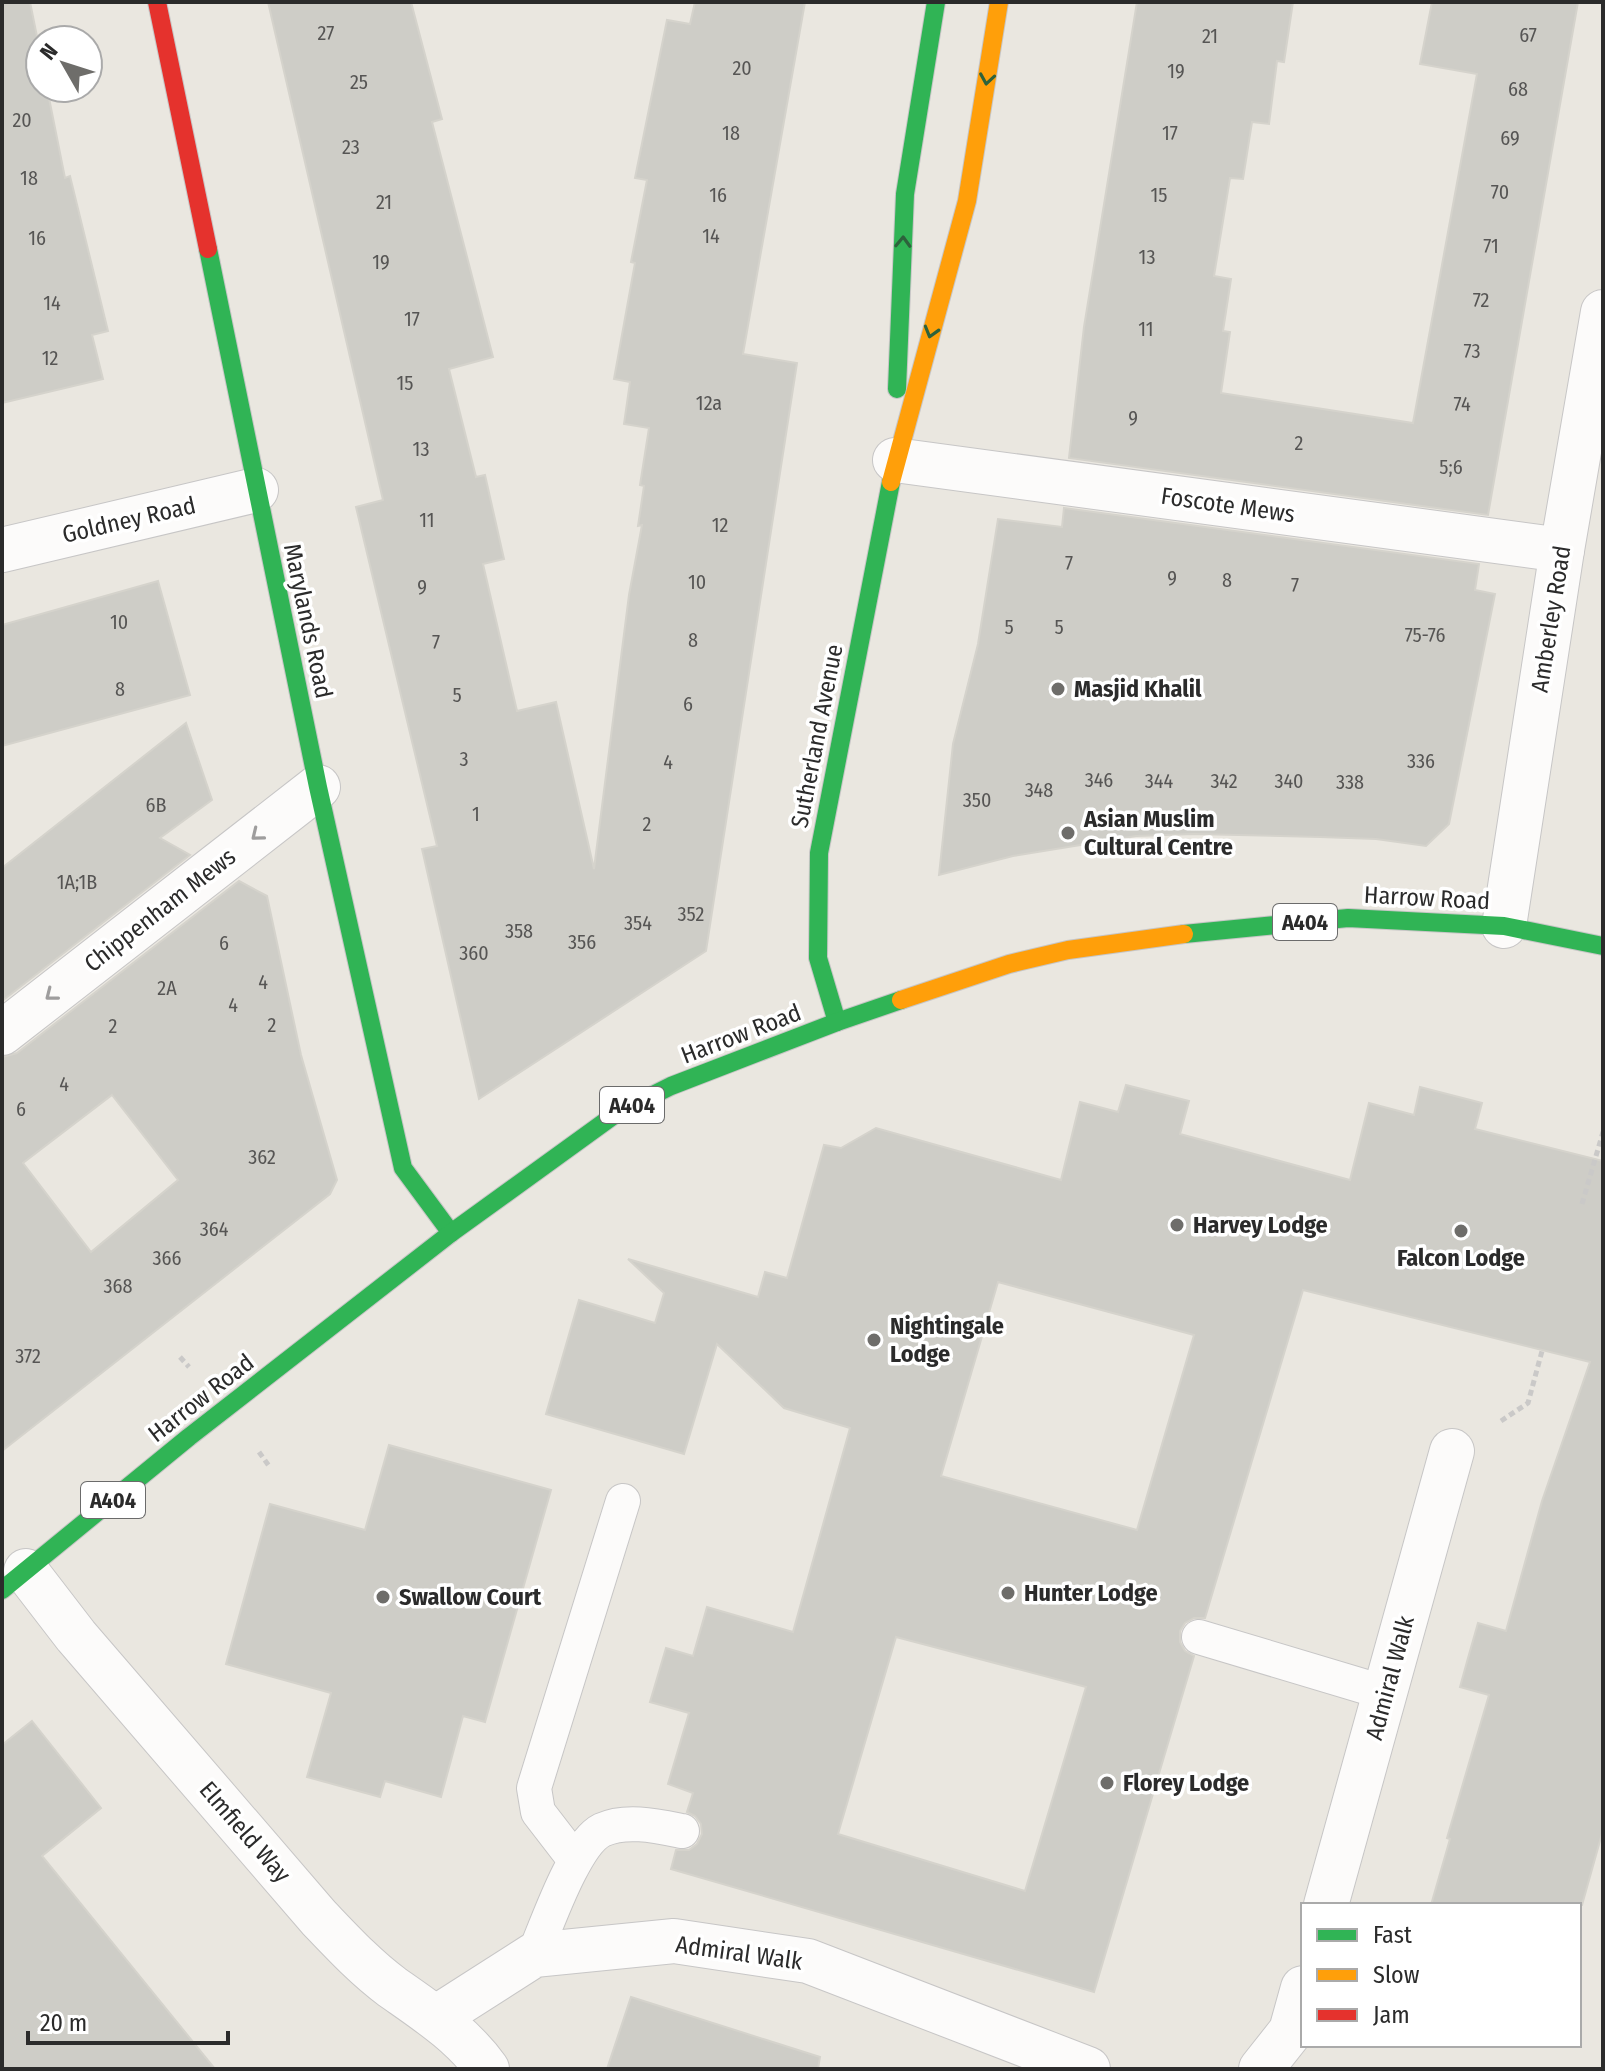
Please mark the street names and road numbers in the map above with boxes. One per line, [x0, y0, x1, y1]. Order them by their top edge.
street label: Foscote Mews [1159, 482, 1297, 528]
street label: Goldney Road [60, 491, 198, 549]
street label: Marylands Road [278, 541, 338, 701]
street label: Amberley Road [1526, 544, 1576, 694]
street label: Sutherland Avenue [785, 642, 849, 830]
street label: Chippenham Mews [79, 842, 241, 978]
street label: Harrow Road [1363, 881, 1491, 915]
road number: A404 [1273, 904, 1337, 940]
street label: Harrow Road [677, 998, 805, 1070]
road number: A404 [600, 1087, 664, 1123]
street label: Harrow Road [143, 1348, 259, 1448]
road number: A404 [81, 1482, 145, 1518]
street label: Admiral Walk [1360, 1612, 1420, 1743]
street label: Elmfield Way [194, 1776, 297, 1888]
street label: Admiral Walk [674, 1930, 805, 1976]

